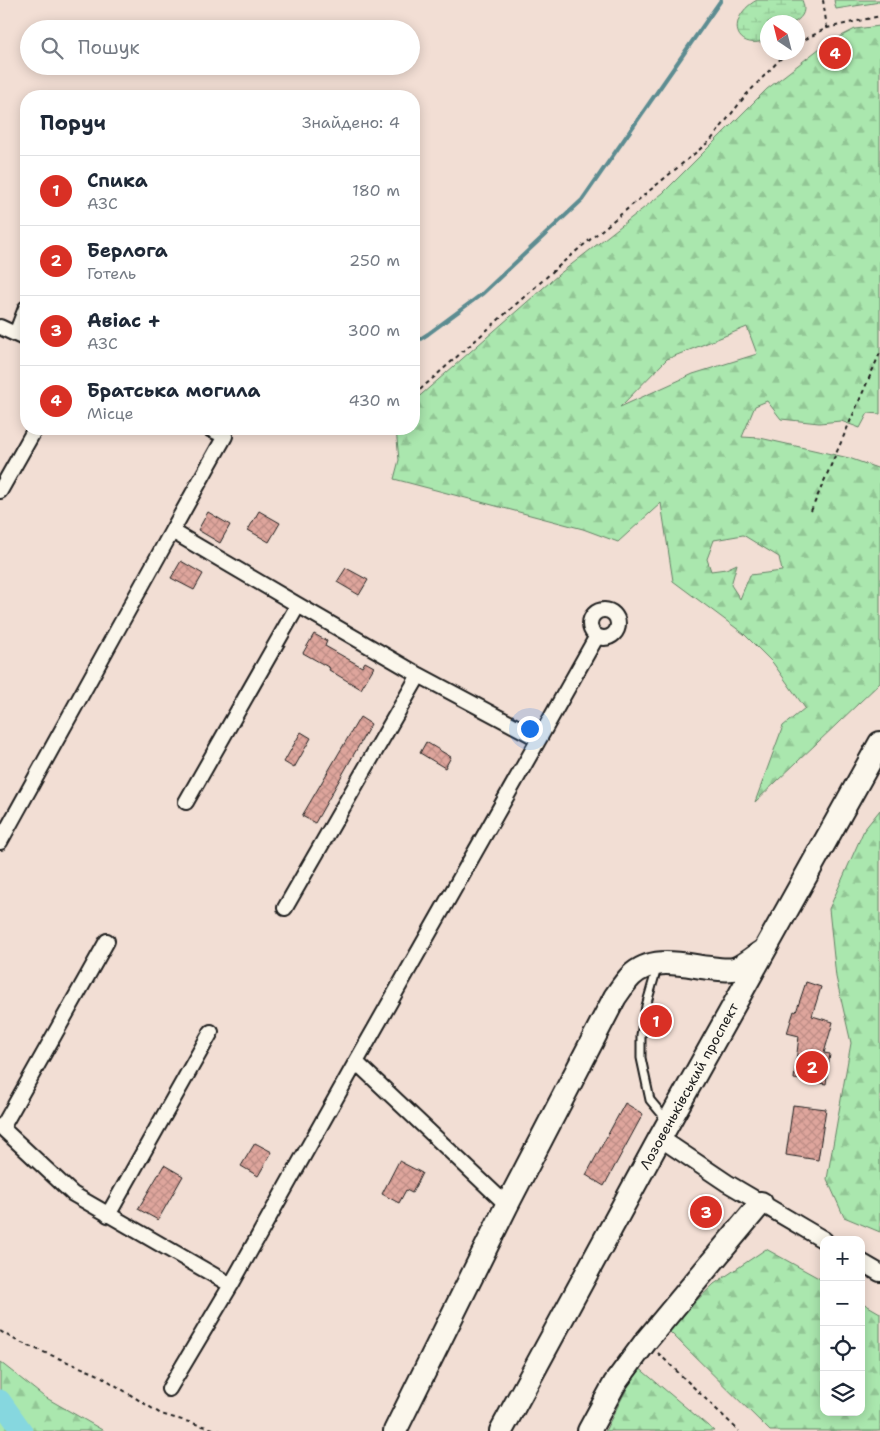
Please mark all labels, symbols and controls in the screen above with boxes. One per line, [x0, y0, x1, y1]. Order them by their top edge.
north arrow [760, 15, 805, 60]
search box [20, 20, 420, 75]
icon: search [38, 34, 66, 62]
pin: 4 [819, 34, 851, 72]
text: Пошук [78, 35, 140, 60]
text: Поруч [40, 109, 106, 137]
text: Знайдено: 4 [302, 112, 400, 133]
text: Спика [87, 168, 148, 193]
text: 1 [52, 180, 60, 201]
text: 180 m [352, 180, 400, 201]
text: АЗС [87, 193, 118, 214]
text: Берлога [87, 238, 168, 263]
text: 2 [50, 250, 62, 271]
text: 250 m [349, 250, 400, 271]
text: Готель [87, 263, 136, 284]
text: Авiас + [87, 308, 161, 333]
text: 3 [50, 320, 62, 341]
text: 300 m [348, 320, 400, 341]
text: АЗС [87, 333, 118, 354]
text: Братська могила [87, 378, 261, 403]
text: 4 [50, 390, 62, 411]
text: 430 m [349, 390, 400, 411]
text: Місце [87, 403, 134, 424]
your location [517, 716, 543, 742]
street label: Лозовеньківський проспект [636, 999, 743, 1173]
pin: 1 [640, 1002, 672, 1040]
pin: 2 [796, 1048, 828, 1086]
pin: 3 [690, 1193, 722, 1231]
map controls [820, 1236, 865, 1416]
button: + [820, 1236, 865, 1281]
button: − [820, 1281, 865, 1326]
button: locate [820, 1326, 865, 1371]
button: layers [820, 1371, 865, 1416]

